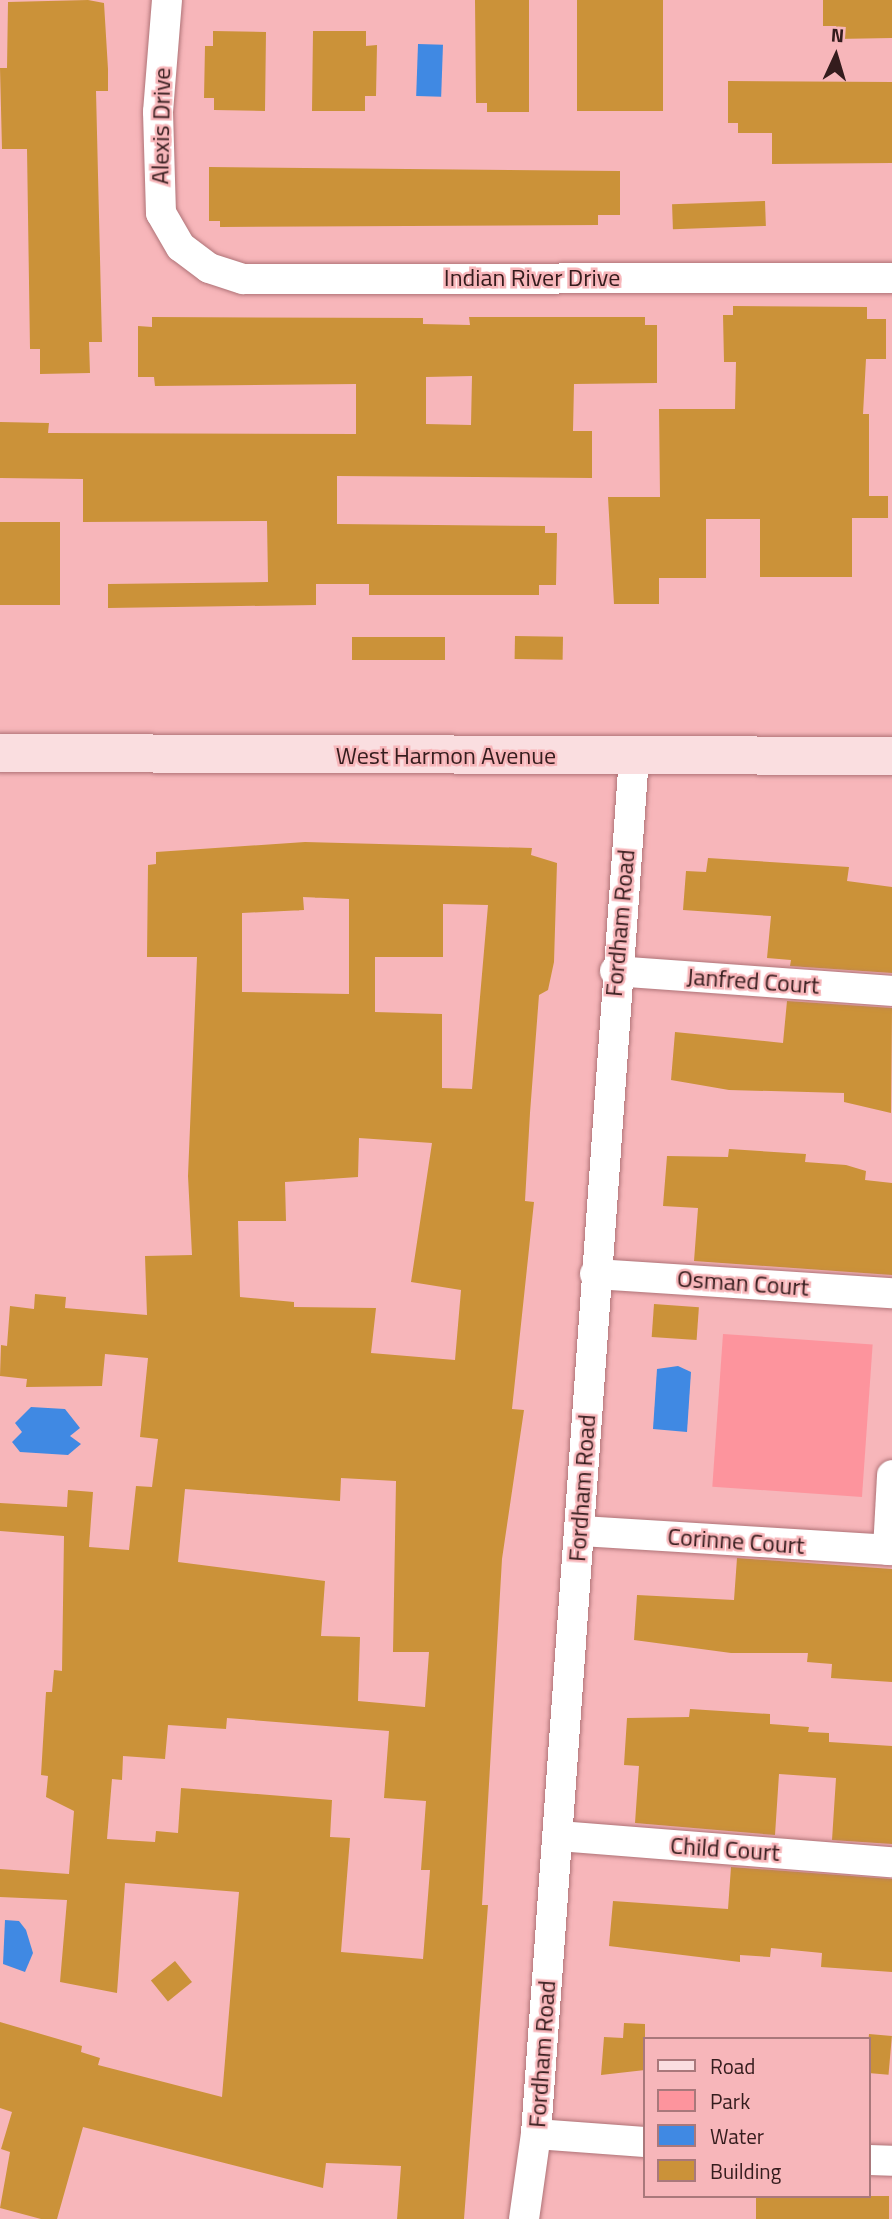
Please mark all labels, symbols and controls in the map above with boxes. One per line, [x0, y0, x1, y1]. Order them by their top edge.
text: N [830, 20, 845, 49]
north arrow [801, 21, 871, 91]
street label: Alexis Drive [146, 67, 176, 185]
street label: Indian River Drive [444, 264, 620, 292]
street label: West Harmon Avenue [336, 742, 556, 770]
street label: Fordham Road [599, 848, 641, 998]
street label: Janfred Court [686, 962, 820, 1000]
street label: Osman Court [676, 1264, 810, 1302]
street label: Fordham Road [562, 1413, 602, 1563]
street label: Corinne Court [667, 1522, 805, 1560]
street label: Child Court [669, 1831, 781, 1867]
street label: Fordham Road [522, 1979, 562, 2129]
legend [644, 2037, 871, 2198]
text: Road [710, 2050, 755, 2082]
text: Park [710, 2085, 750, 2117]
text: Water [710, 2120, 764, 2152]
text: Building [710, 2155, 781, 2187]

